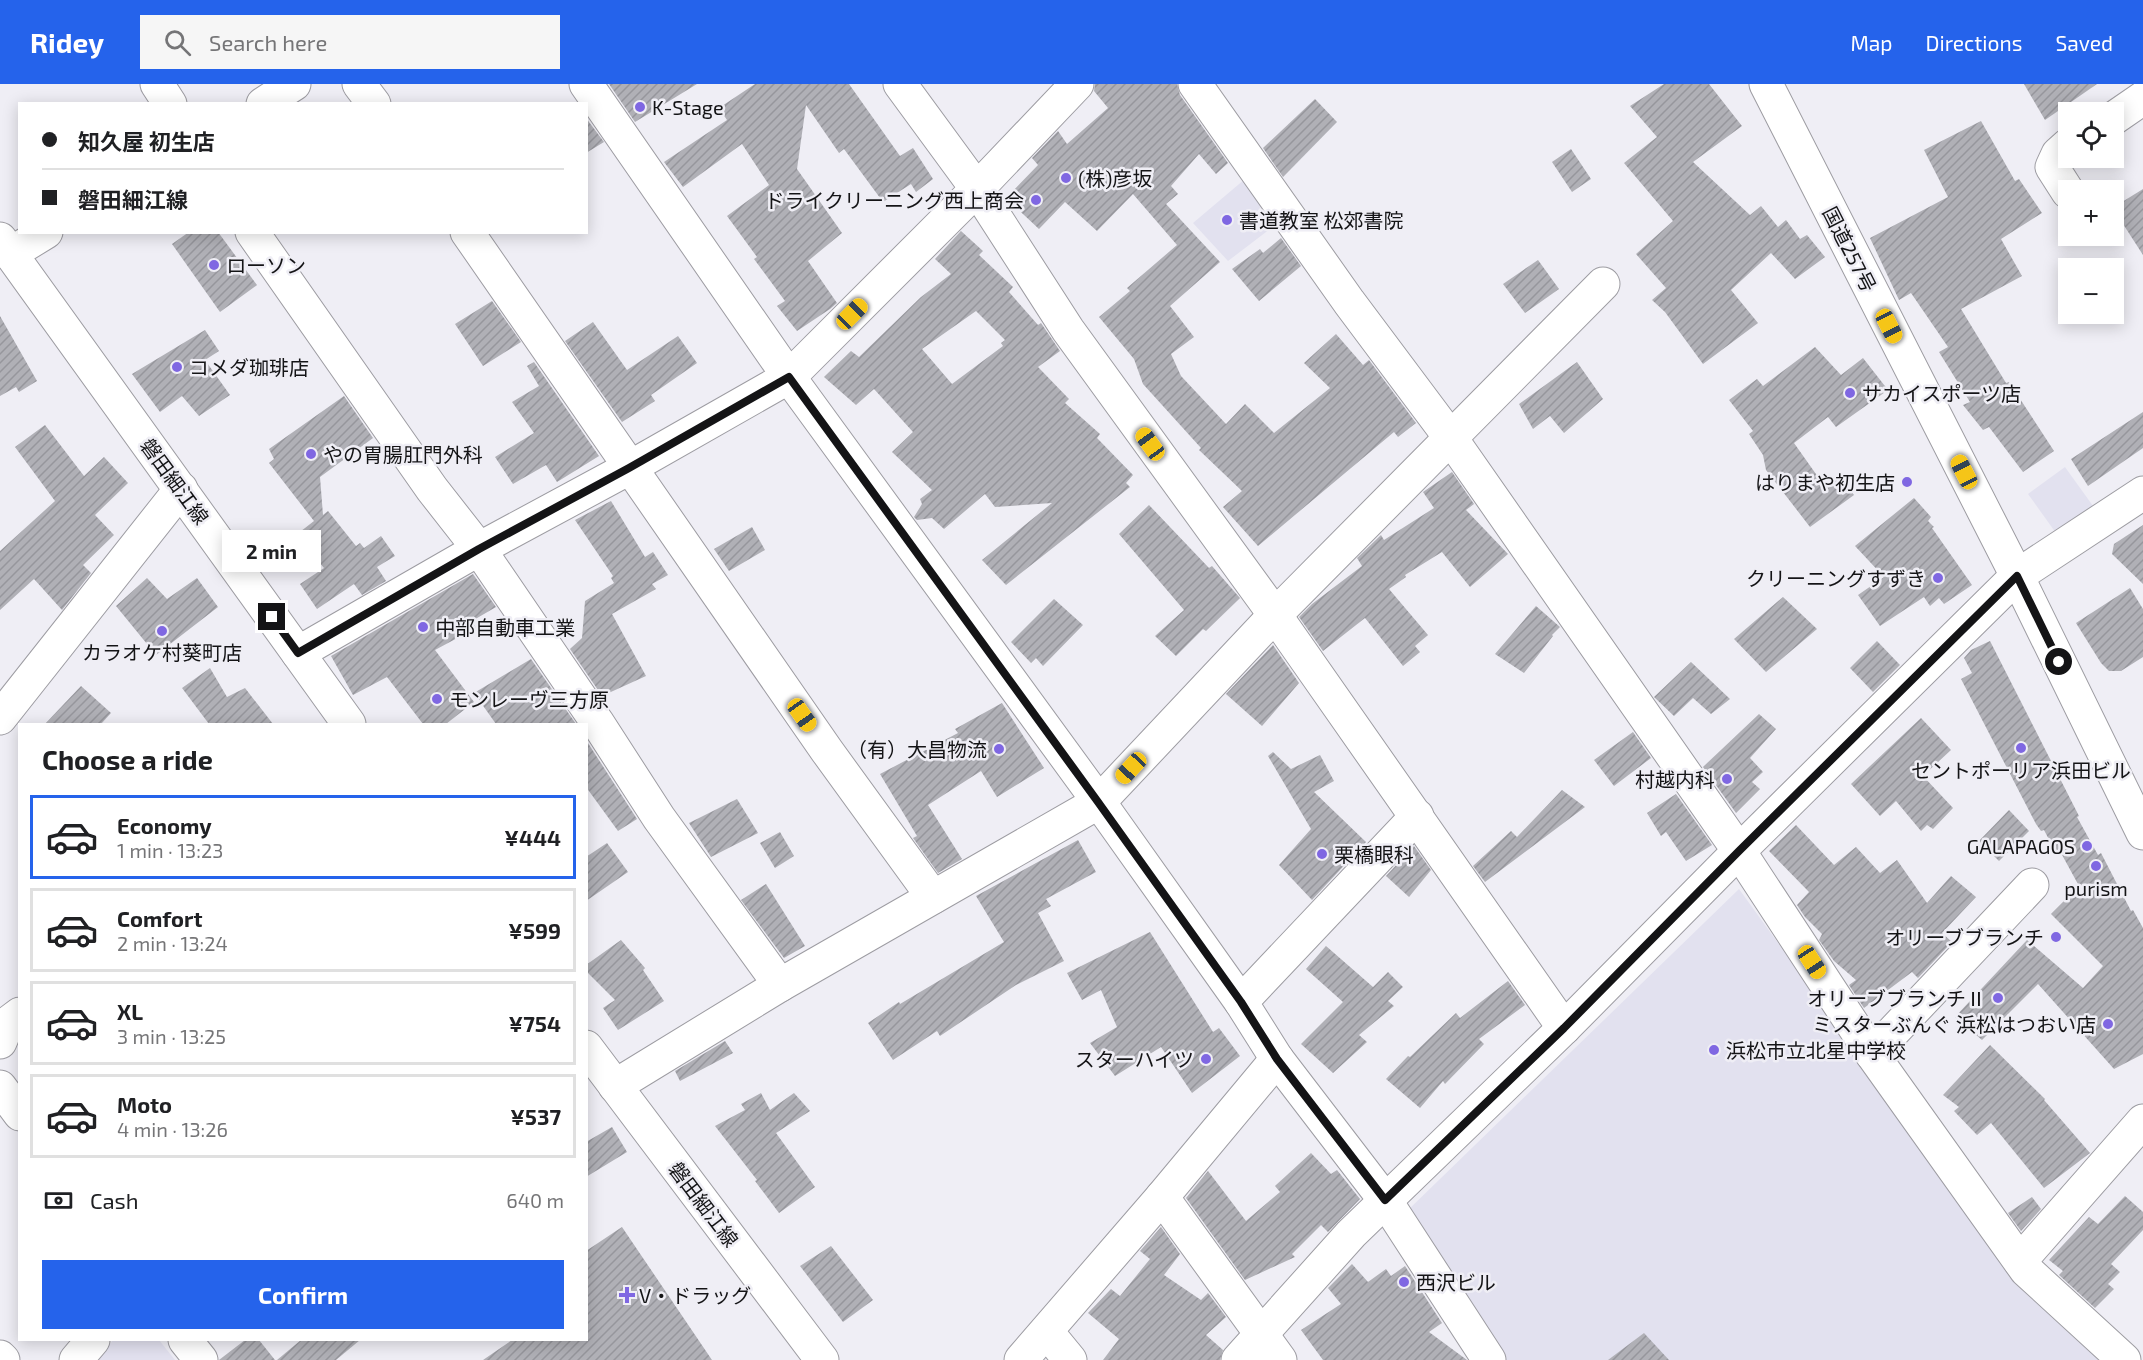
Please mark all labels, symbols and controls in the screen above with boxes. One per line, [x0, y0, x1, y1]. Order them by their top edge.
search box [140, 15, 560, 69]
text: Ridey [30, 25, 104, 59]
icon: search [161, 26, 194, 59]
text: Search here [209, 29, 327, 55]
text: Map [1850, 30, 1893, 55]
text: Directions [1926, 30, 2022, 55]
text: Saved [2055, 30, 2113, 55]
place label: K-Stage [652, 95, 724, 119]
marker: K-Stage [633, 100, 647, 114]
map controls [2058, 102, 2124, 324]
button: locate [2058, 102, 2124, 168]
text: 知久屋 初生店 [78, 128, 215, 154]
place label: (株)彦坂 [1078, 166, 1152, 190]
marker: (株)彦坂 [1059, 171, 1073, 185]
button: + [2058, 180, 2124, 246]
text: 磐田細江線 [78, 186, 188, 212]
place label: ドライクリーニング西上商会 [764, 188, 1024, 212]
marker: ドライクリーニング西上商会 [1029, 193, 1043, 207]
street label: 国道257号 [1818, 202, 1882, 296]
place label: 書道教室 松郊書院 [1239, 208, 1403, 232]
marker: 書道教室 松郊書院 [1220, 213, 1234, 227]
place label: ローソン [226, 253, 306, 277]
marker: ローソン [207, 258, 221, 272]
button: − [2058, 258, 2124, 324]
car [833, 295, 871, 333]
car [1873, 306, 1905, 346]
place label: コメダ珈琲店 [189, 355, 309, 379]
marker: コメダ珈琲店 [170, 360, 184, 374]
place label: サカイスポーツ店 [1862, 381, 2021, 405]
marker: サカイスポーツ店 [1843, 386, 1857, 400]
car [1132, 424, 1168, 464]
street label: 磐田細江線 [136, 433, 214, 529]
place label: やの胃腸肛門外科 [323, 442, 483, 466]
marker: やの胃腸肛門外科 [304, 447, 318, 461]
car [1948, 452, 1980, 492]
place label: はりまや初生店 [1755, 470, 1895, 494]
marker: はりまや初生店 [1900, 475, 1914, 489]
callout: 2 min [222, 530, 322, 572]
text: 2 min [246, 539, 297, 563]
place label: クリーニングすずき [1746, 566, 1926, 590]
marker: クリーニングすずき [1931, 571, 1945, 585]
route end [258, 603, 285, 630]
place label: 中部自動車工業 [435, 615, 575, 639]
marker: 中部自動車工業 [416, 620, 430, 634]
marker: カラオケ村葵町店 [155, 624, 169, 638]
place label: カラオケ村葵町店 [82, 640, 242, 664]
route start [2045, 648, 2072, 675]
place label: モンレーヴ三方原 [449, 687, 609, 711]
marker: モンレーヴ三方原 [430, 692, 444, 706]
car [784, 695, 820, 735]
place label: （有）大昌物流 [847, 737, 987, 761]
marker: セントポーリア浜田ビル [2014, 741, 2028, 755]
marker: （有）大昌物流 [992, 742, 1006, 756]
text: Choose a ride [42, 743, 213, 775]
car [1112, 749, 1150, 787]
place label: セントポーリア浜田ビル [1911, 758, 2131, 782]
place label: 村越内科 [1635, 767, 1715, 791]
marker: 村越内科 [1720, 772, 1734, 786]
icon: car [45, 810, 99, 864]
text: Economy [117, 812, 212, 838]
text: ¥444 [504, 824, 561, 850]
place label: GALAPAGOS [1967, 834, 2075, 858]
text: 1 min · 13:23 [117, 838, 223, 862]
marker: GALAPAGOS [2080, 839, 2094, 853]
place label: 栗橋眼科 [1334, 842, 1414, 866]
marker: 栗橋眼科 [1315, 847, 1329, 861]
marker: purism [2089, 859, 2103, 873]
place label: purism [2064, 876, 2128, 900]
icon: car [45, 903, 99, 957]
text: Comfort [117, 905, 202, 931]
text: ¥599 [508, 917, 561, 943]
place label: オリーブブランチ [1885, 925, 2044, 949]
marker: オリーブブランチ [2049, 930, 2063, 944]
text: 2 min · 13:24 [117, 931, 228, 955]
car [1795, 942, 1829, 982]
place label: オリーブブランチⅡ [1807, 986, 1986, 1010]
marker: オリーブブランチⅡ [1991, 991, 2005, 1005]
icon: car [45, 996, 99, 1050]
text: XL [117, 998, 143, 1024]
text: ¥754 [509, 1010, 561, 1036]
place label: ミスターぶんぐ 浜松はつおい店 [1812, 1012, 2096, 1036]
marker: ミスターぶんぐ 浜松はつおい店 [2101, 1017, 2115, 1031]
text: 3 min · 13:25 [117, 1024, 226, 1048]
place label: 浜松市立北星中学校 [1726, 1038, 1906, 1062]
marker: 浜松市立北星中学校 [1707, 1043, 1721, 1057]
place label: スターハイツ [1075, 1047, 1194, 1071]
marker: スターハイツ [1199, 1052, 1213, 1066]
icon: car [45, 1089, 99, 1143]
text: Moto [117, 1091, 172, 1117]
text: ¥537 [510, 1103, 561, 1129]
text: 4 min · 13:26 [117, 1117, 228, 1141]
street label: 磐田細江線 [664, 1157, 744, 1251]
icon: cash [42, 1184, 75, 1217]
text: Cash [90, 1187, 139, 1213]
text: 640 m [506, 1188, 564, 1212]
button: Confirm [42, 1260, 564, 1329]
place label: 西沢ビル [1416, 1270, 1496, 1294]
marker: 西沢ビル [1397, 1275, 1411, 1289]
place label: V・ドラッグ [639, 1283, 751, 1307]
marker: V・ドラッグ [620, 1288, 634, 1302]

